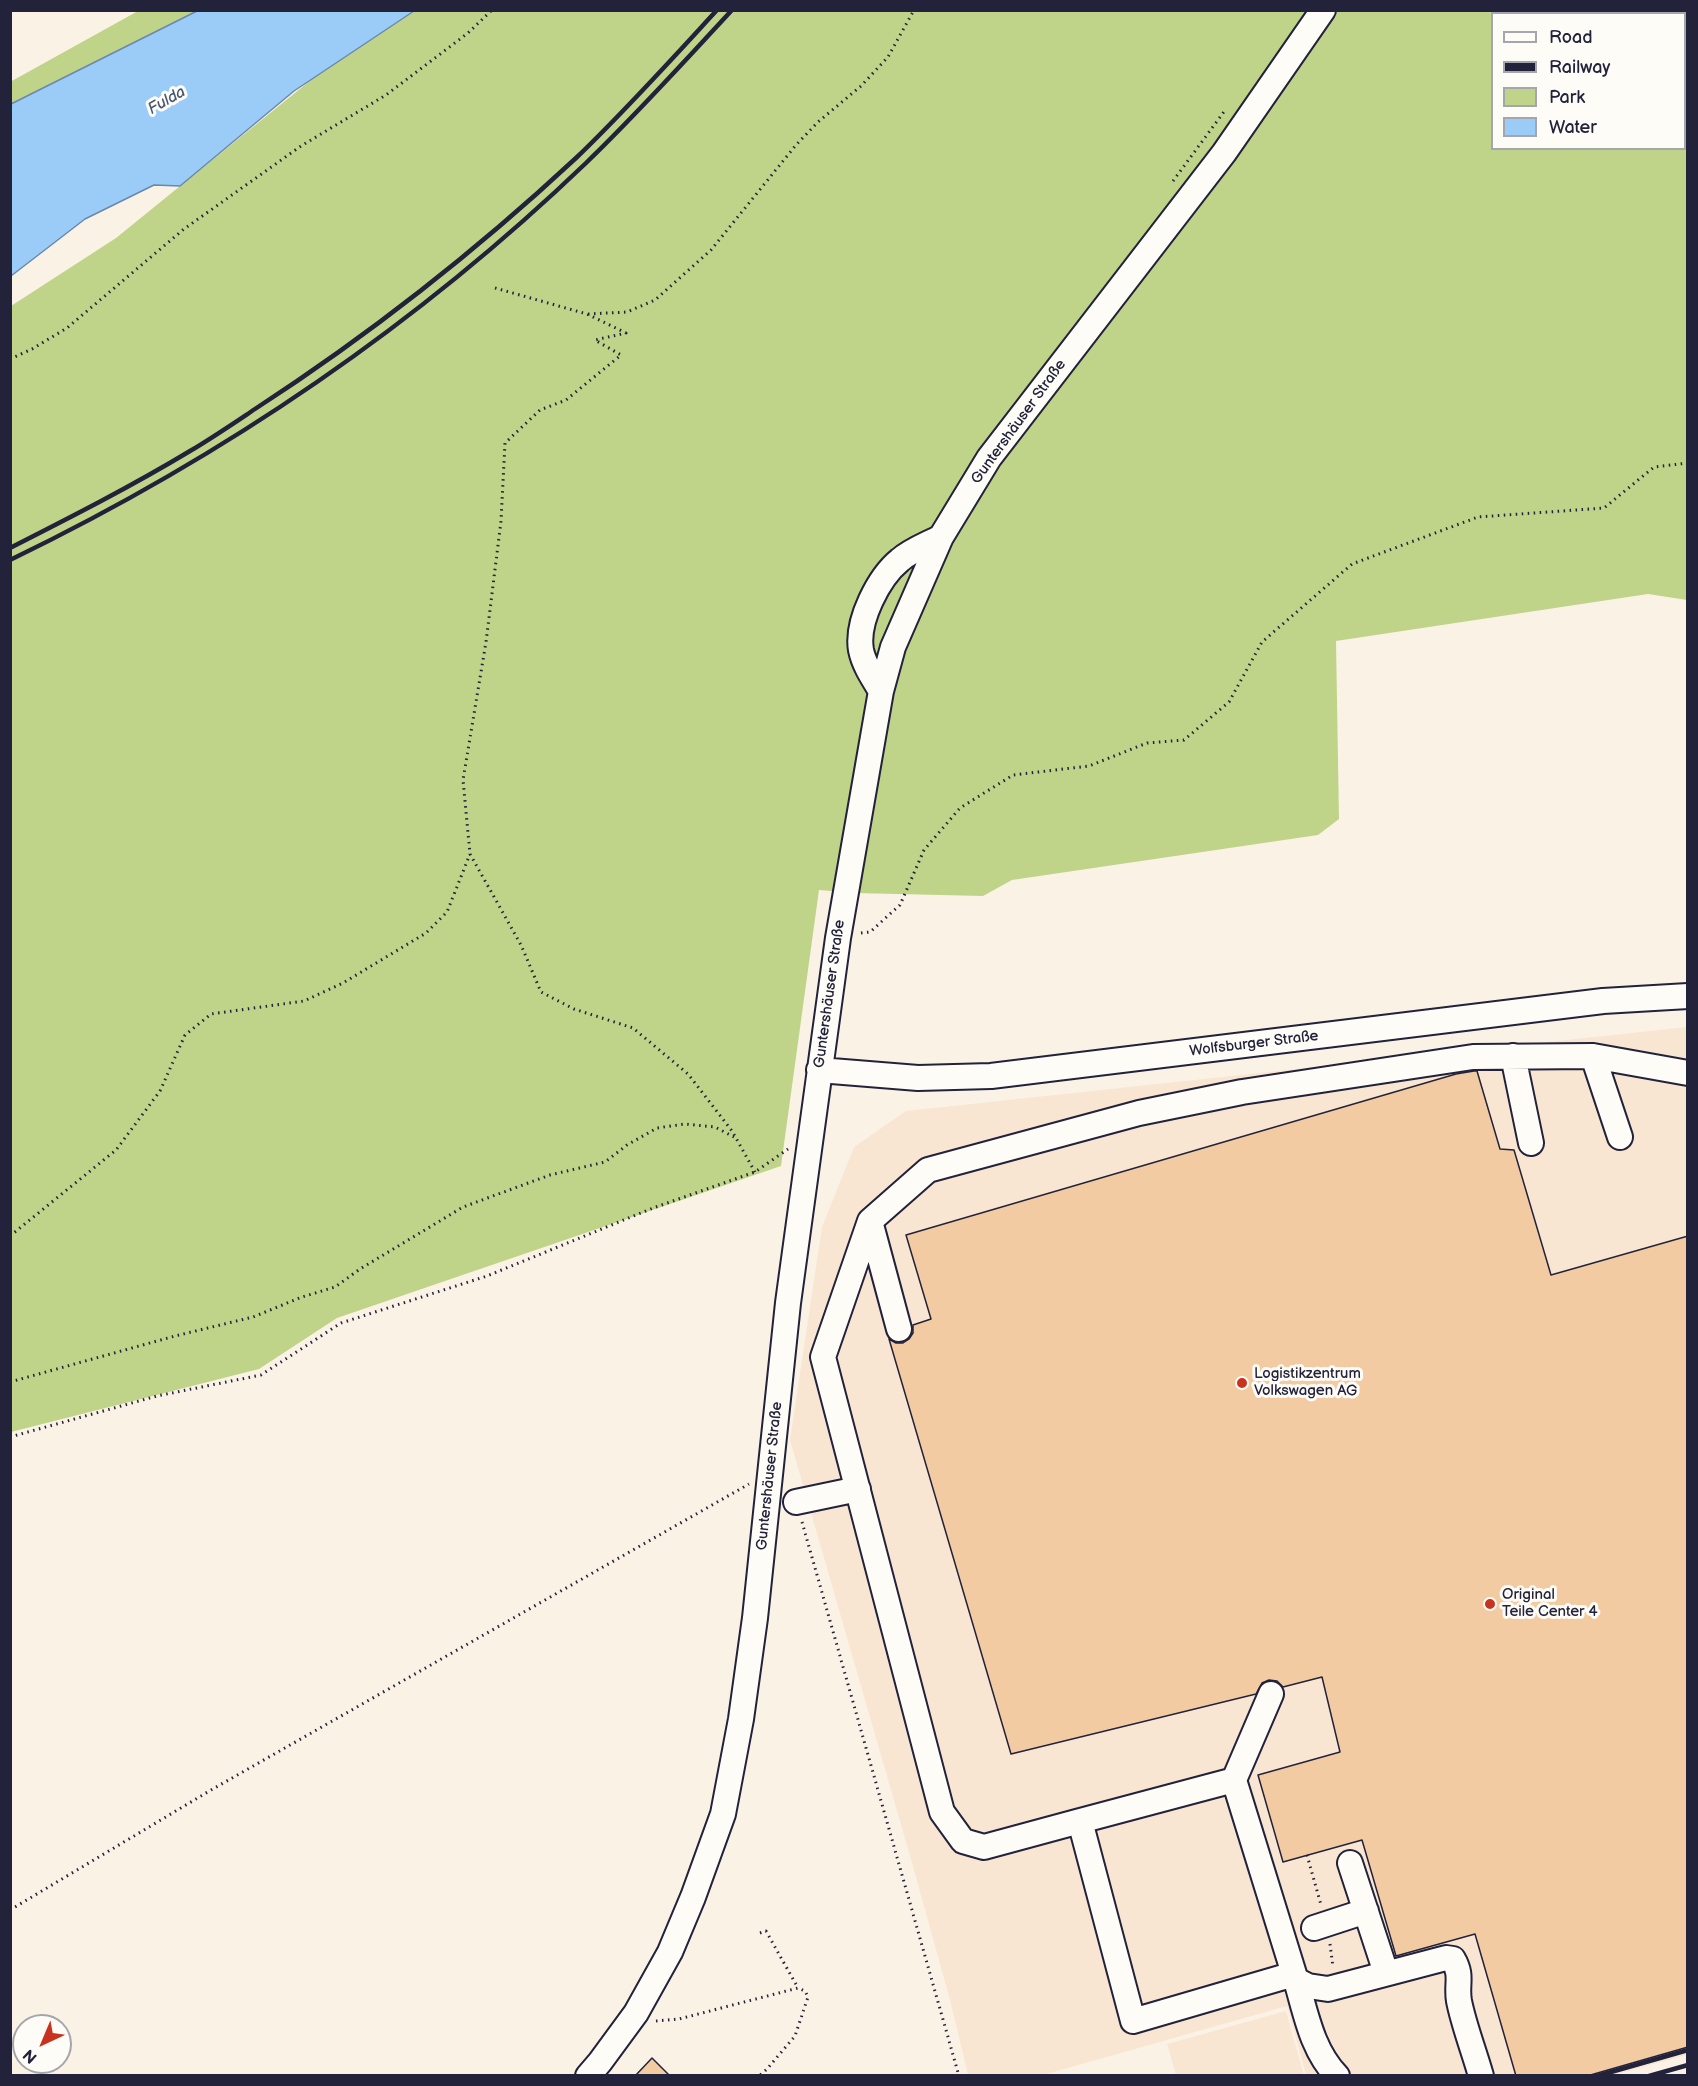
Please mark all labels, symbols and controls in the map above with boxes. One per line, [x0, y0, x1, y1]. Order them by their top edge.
legend [1491, 12, 1686, 150]
text: Road [1549, 27, 1593, 48]
text: Railway [1549, 57, 1611, 78]
water label: Fulda [145, 83, 189, 119]
text: Park [1549, 87, 1585, 108]
text: Water [1549, 117, 1597, 138]
street label: Guntershäuser Straße [968, 356, 1070, 488]
street label: Guntershäuser Straße [811, 919, 849, 1069]
street label: Wolfsburger Straße [1189, 1027, 1319, 1061]
place label: Logistikzentrum Volkswagen AG [1254, 1365, 1361, 1400]
marker: Logistikzentrum Volkswagen AG [1235, 1376, 1249, 1390]
street label: Guntershäuser Straße [753, 1401, 787, 1551]
place label: Original Teile Center 4 [1502, 1586, 1598, 1621]
marker: Original Teile Center 4 [1483, 1597, 1497, 1611]
north arrow [12, 2014, 72, 2074]
text: N [20, 2045, 41, 2067]

